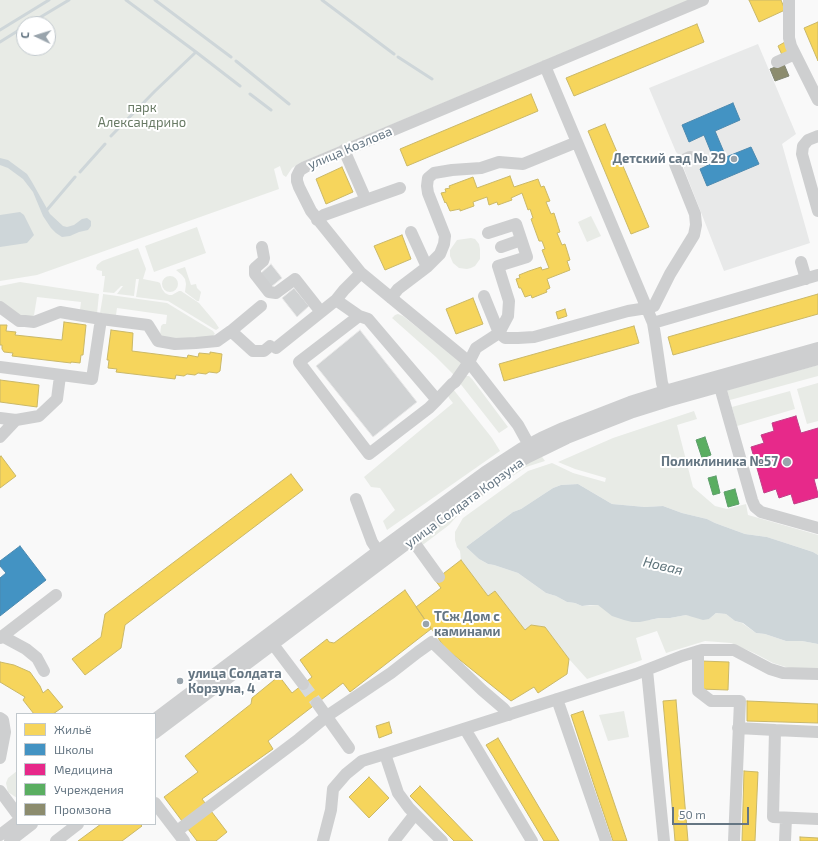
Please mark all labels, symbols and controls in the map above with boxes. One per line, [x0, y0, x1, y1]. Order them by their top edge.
north arrow [16, 16, 56, 56]
text: С [18, 32, 31, 39]
park label: парк Александрино [98, 100, 186, 131]
street label: улица Козлова [306, 123, 394, 173]
place label: Детский сад № 29 [612, 151, 726, 167]
marker: Детский сад № 29 [729, 154, 739, 164]
place label: Поликлиника №57 [661, 454, 778, 470]
street label: улица Солдата Корзуна [402, 455, 526, 551]
marker: Поликлиника №57 [781, 456, 793, 468]
water label: Новая [641, 553, 685, 579]
place label: ТСж Дом с каминами [434, 609, 500, 640]
marker: ТСж Дом с каминами [421, 619, 431, 629]
place label: улица Солдата Корзуна, 4 [188, 666, 282, 697]
marker: улица Солдата Корзуна, 4 [175, 676, 185, 686]
legend [16, 713, 156, 825]
text: Жильё [54, 722, 91, 736]
text: Школы [54, 742, 94, 756]
text: Медицина [54, 762, 113, 776]
text: Учреждения [54, 782, 124, 796]
scale bar [674, 799, 751, 825]
text: Промзона [54, 802, 111, 816]
text: 50 m [679, 807, 706, 821]

